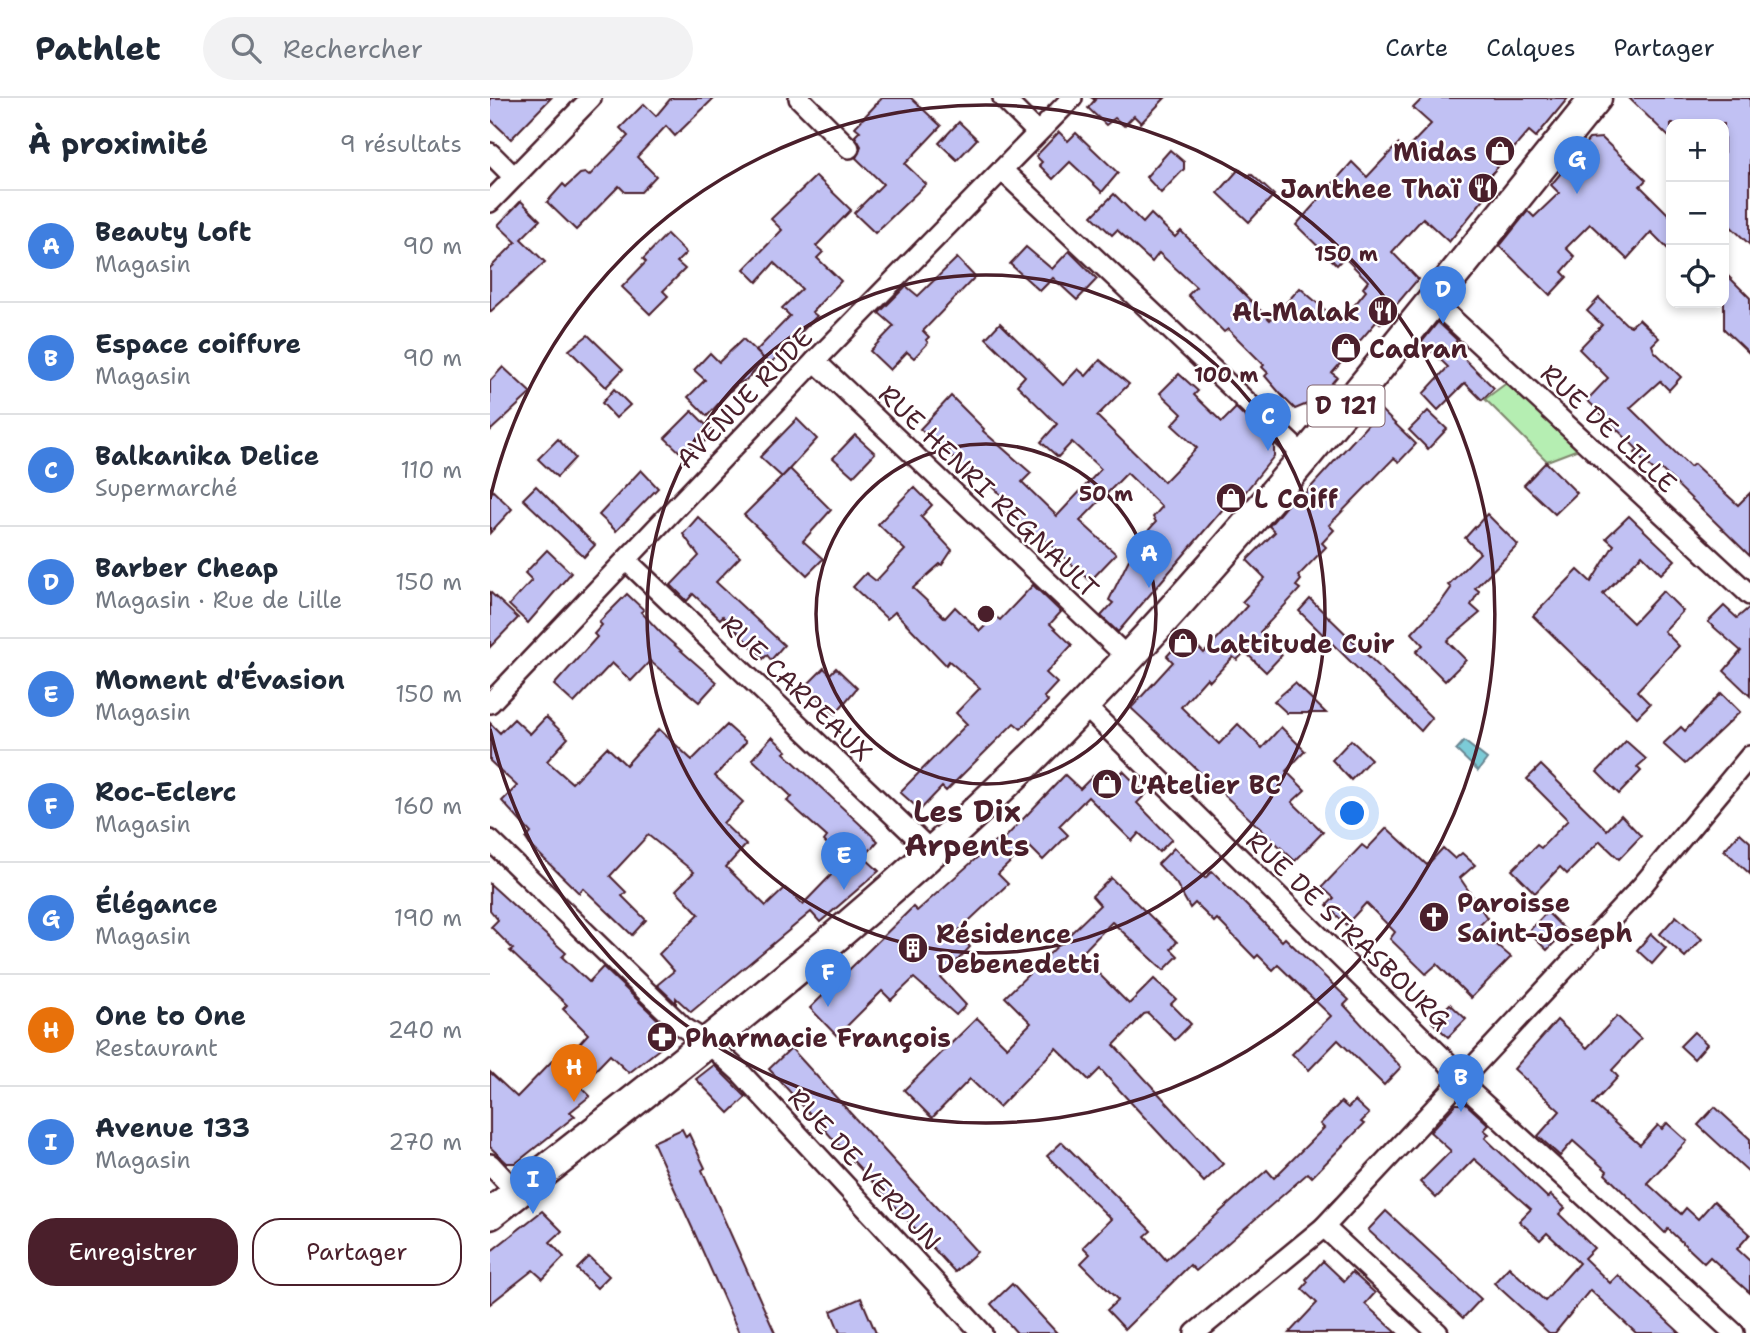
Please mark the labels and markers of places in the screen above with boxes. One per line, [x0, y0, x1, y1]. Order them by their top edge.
place label: Midas [1393, 134, 1477, 169]
shop icon: Midas [1483, 134, 1517, 168]
pin: G [1554, 136, 1600, 194]
place label: Janthee Thaï [1280, 171, 1462, 206]
restaurant icon: Janthee Thaï [1466, 171, 1500, 205]
pin: D [1420, 266, 1466, 324]
place label: Al-Malak [1232, 294, 1360, 329]
restaurant icon: Al-Malak [1366, 294, 1400, 328]
shop icon: Cadran [1329, 331, 1363, 365]
place label: Cadran [1369, 331, 1468, 366]
pin: C [1245, 393, 1291, 451]
shop icon: L Coiff [1214, 481, 1248, 515]
place label: L Coiff [1254, 481, 1338, 516]
pin: A [1126, 530, 1172, 588]
centre of rings [974, 602, 998, 626]
shop icon: Lattitude Cuir [1166, 626, 1200, 660]
place label: Lattitude Cuir [1206, 626, 1395, 661]
shop icon: L'Atelier BC [1090, 767, 1124, 801]
place label: L'Atelier BC [1130, 767, 1281, 802]
pin: E [821, 832, 867, 890]
place label: Paroisse Saint-Joseph [1457, 885, 1633, 950]
church icon: Paroisse Saint-Joseph [1417, 900, 1451, 934]
place label: Résidence Debenedetti [936, 916, 1100, 981]
building icon: Résidence Debenedetti [896, 931, 930, 965]
pin: F [805, 949, 851, 1007]
pharmacy icon: Pharmacie François [645, 1020, 679, 1054]
place label: Pharmacie François [685, 1020, 951, 1055]
pin: H [551, 1044, 597, 1102]
pin: B [1438, 1054, 1484, 1112]
pin: I [510, 1156, 556, 1214]

